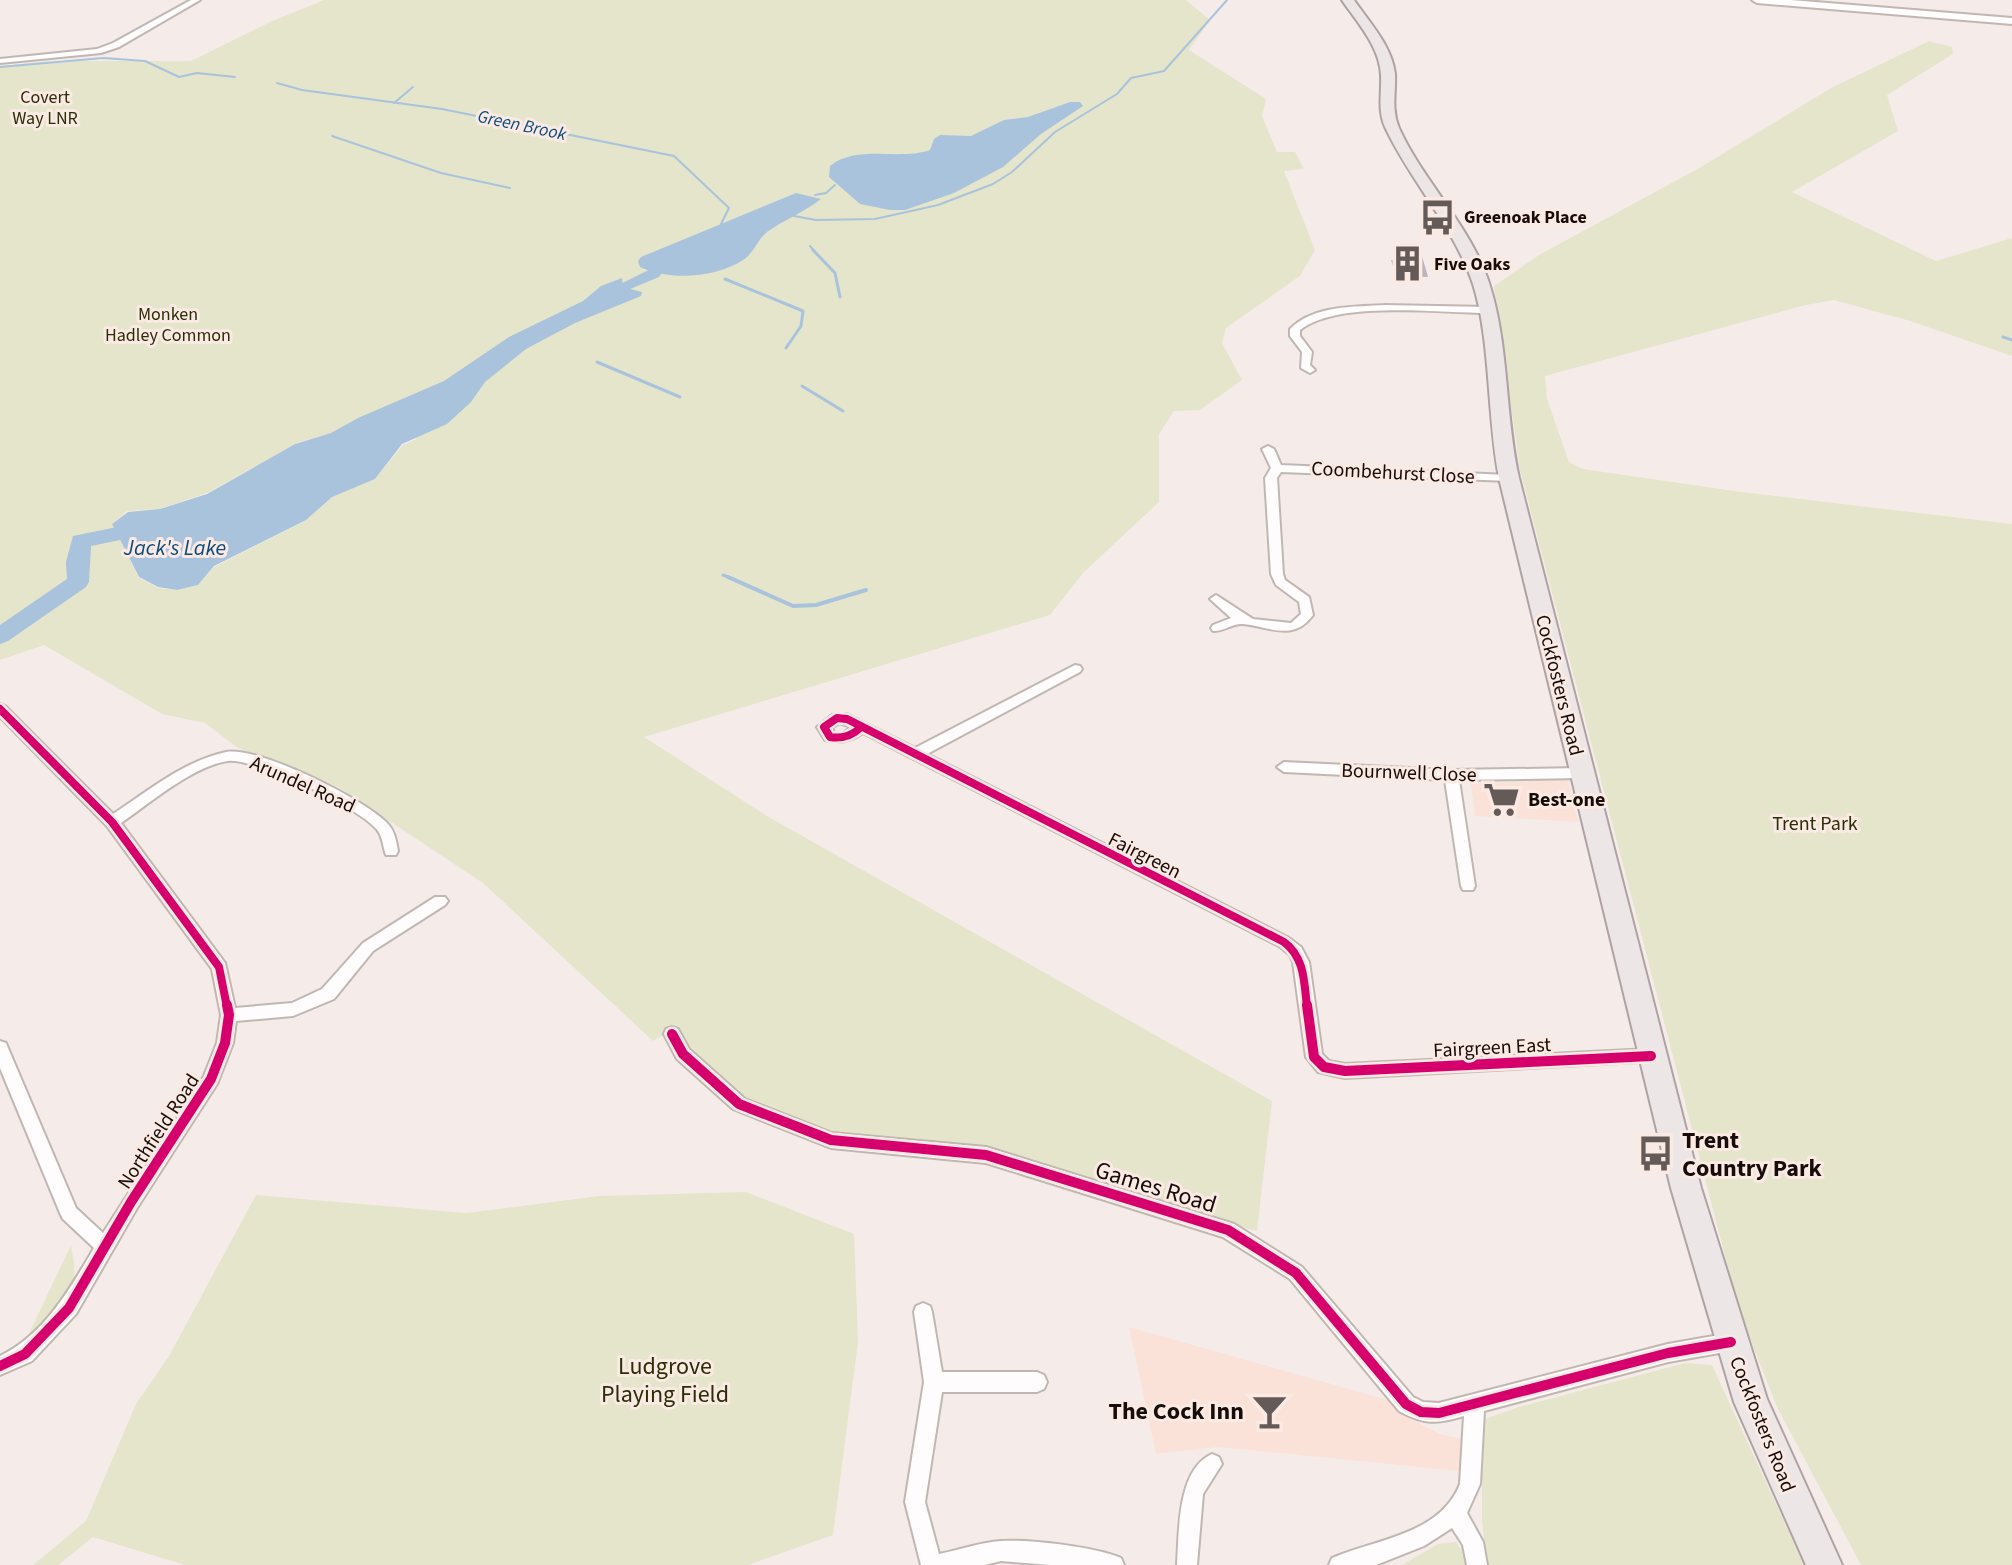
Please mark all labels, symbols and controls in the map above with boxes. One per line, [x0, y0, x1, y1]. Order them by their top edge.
park label: Covert Way LNR [12, 85, 78, 131]
water label: Green Brook [475, 104, 569, 147]
bus stop icon: Greenoak Place [1419, 198, 1457, 236]
place label: Greenoak Place [1464, 205, 1587, 230]
building icon: Five Oaks [1389, 245, 1427, 283]
place label: Five Oaks [1434, 252, 1510, 277]
park label: Monken Hadley Common [105, 302, 231, 348]
street label: Coombehurst Close [1310, 455, 1475, 491]
water label: Jack's Lake [123, 532, 226, 564]
street label: Cockfosters Road [1528, 612, 1590, 759]
street label: Arundel Road [245, 749, 360, 821]
street label: Bournwell Close [1341, 757, 1477, 789]
supermarket icon: Best-one [1483, 780, 1521, 818]
place label: Best-one [1528, 786, 1605, 814]
park label: Trent Park [1772, 810, 1858, 838]
street label: Fairgreen [1103, 826, 1186, 886]
street label: Fairgreen East [1432, 1031, 1552, 1065]
street label: Northfield Road [111, 1068, 207, 1195]
place label: Trent Country Park [1682, 1123, 1823, 1186]
bus stop icon: Trent Country Park [1637, 1135, 1675, 1173]
street label: Games Road [1091, 1152, 1221, 1222]
park label: Ludgrove Playing Field [601, 1349, 729, 1412]
street label: Cockfosters Road [1722, 1352, 1802, 1497]
bar icon: The Cock Inn [1251, 1392, 1289, 1430]
place label: The Cock Inn [1109, 1394, 1244, 1429]

